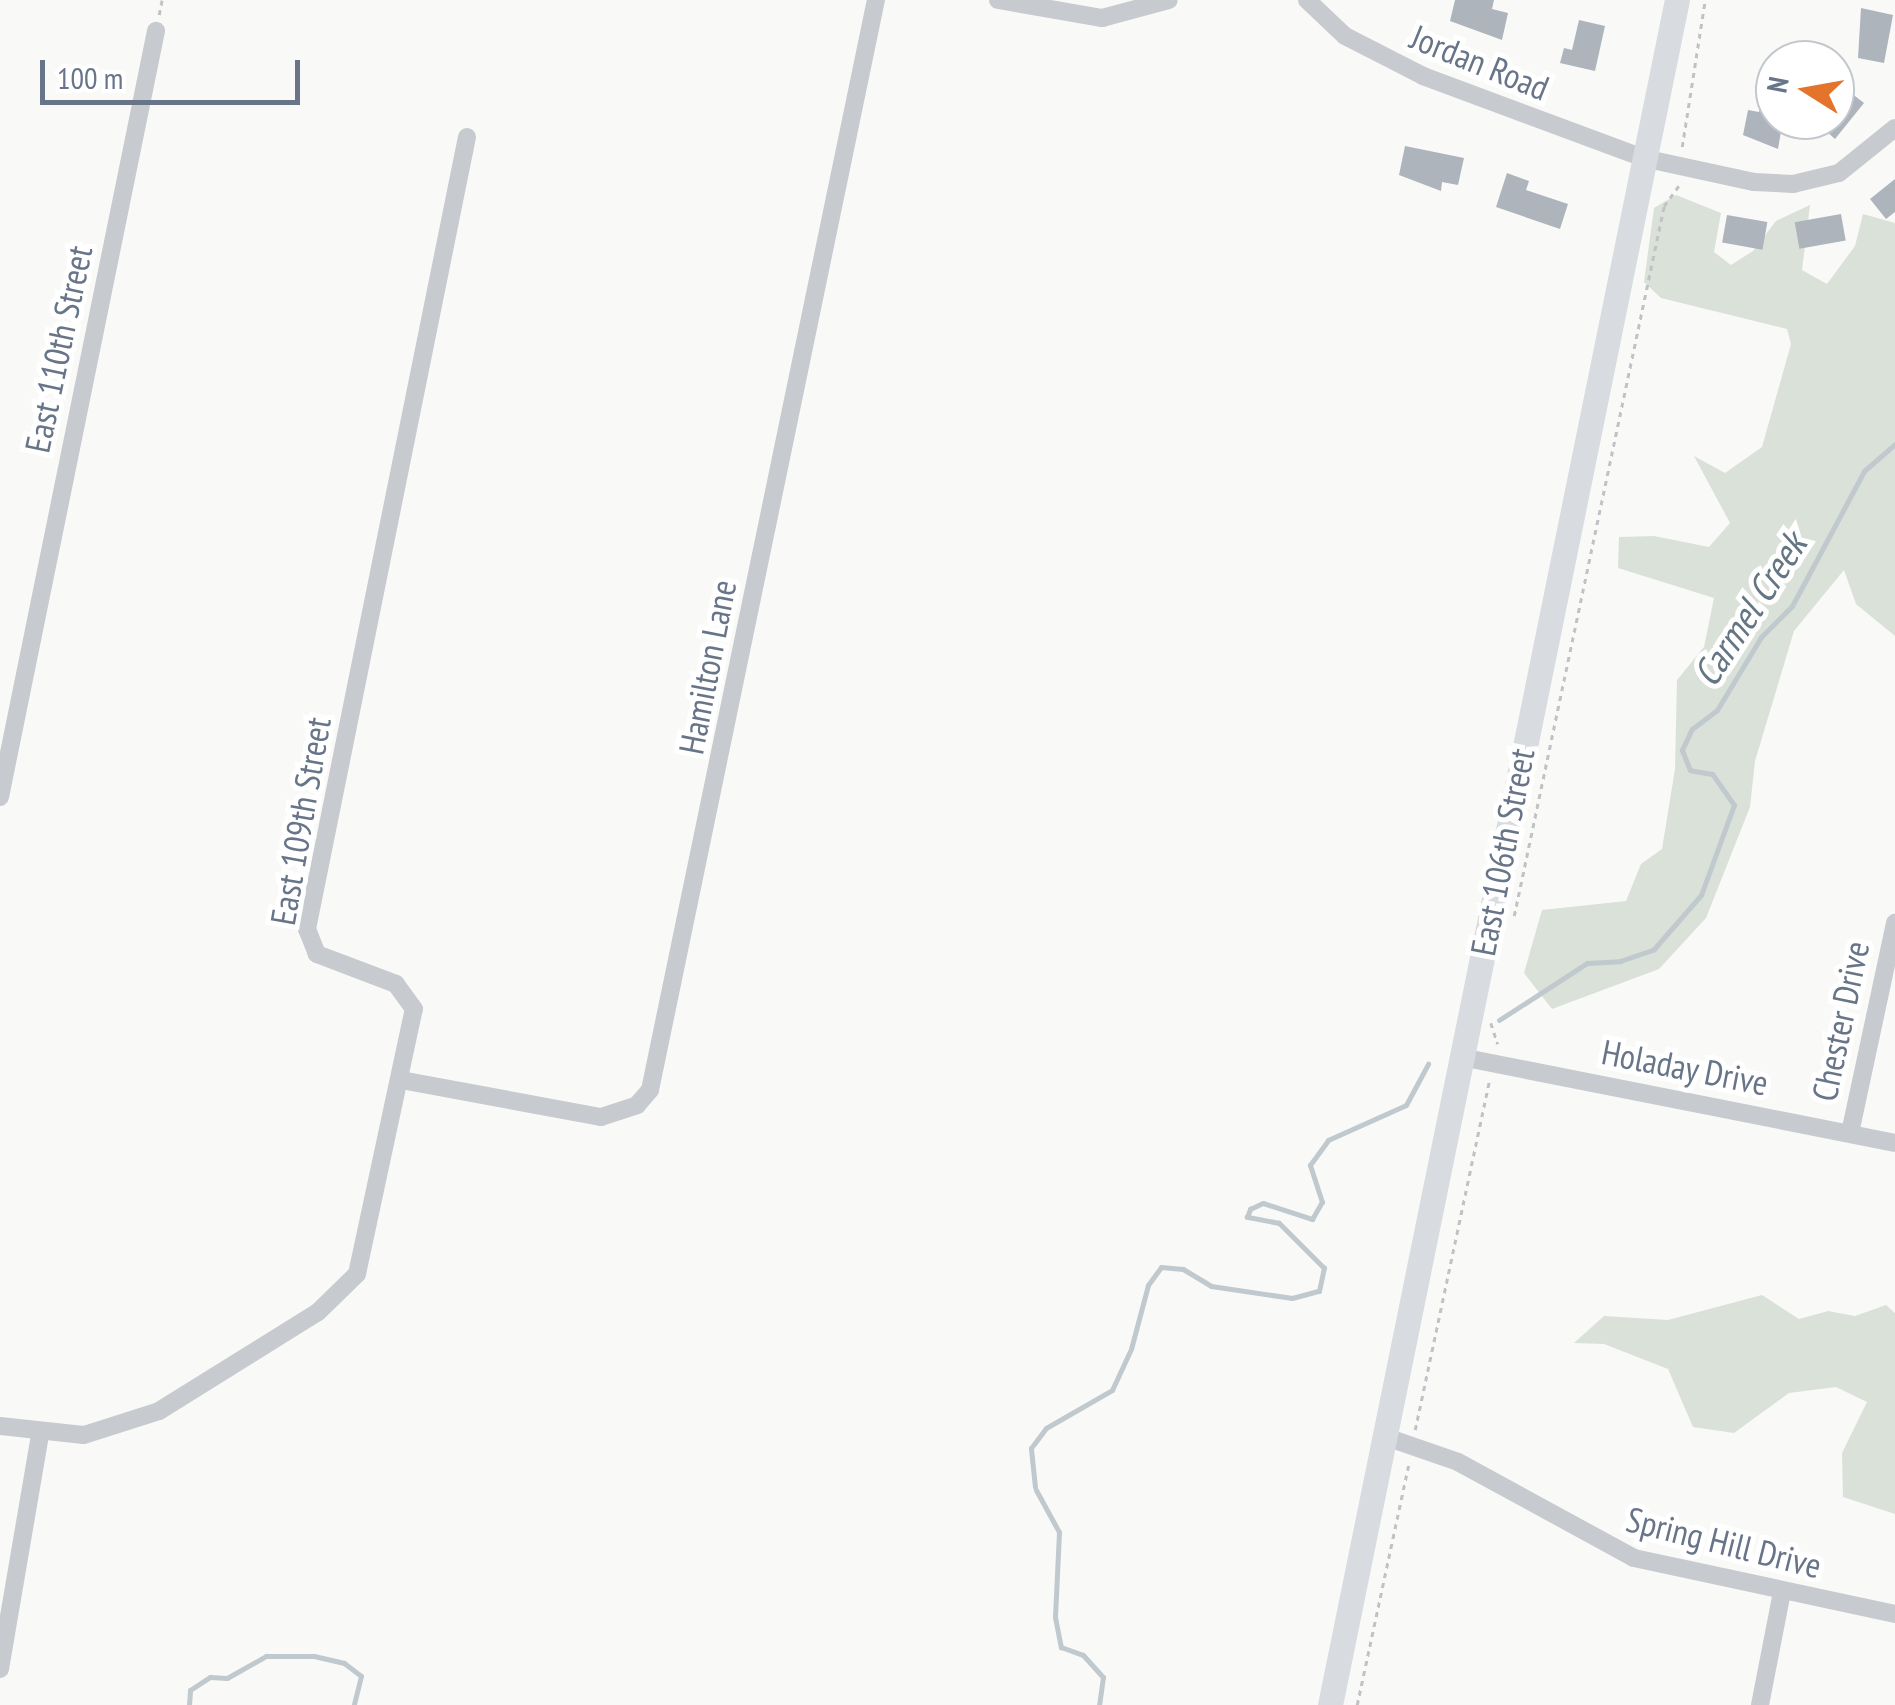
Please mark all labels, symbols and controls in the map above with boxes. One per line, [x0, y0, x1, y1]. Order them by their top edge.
street label: Jordan Road [1405, 15, 1555, 109]
scale bar [45, 40, 305, 102]
north arrow [1755, 40, 1855, 140]
text: 100 m [57, 58, 123, 97]
text: N [1757, 74, 1797, 96]
street label: East 110th Street [16, 242, 100, 456]
water label: Carmel Creek [1683, 524, 1815, 694]
street label: Hamilton Lane [670, 576, 744, 758]
street label: East 109th Street [261, 714, 339, 928]
street label: East 106th Street [1461, 745, 1543, 959]
street label: Chester Drive [1803, 937, 1877, 1105]
street label: Holaday Drive [1598, 1030, 1772, 1104]
street label: Spring Hill Drive [1622, 1498, 1826, 1586]

